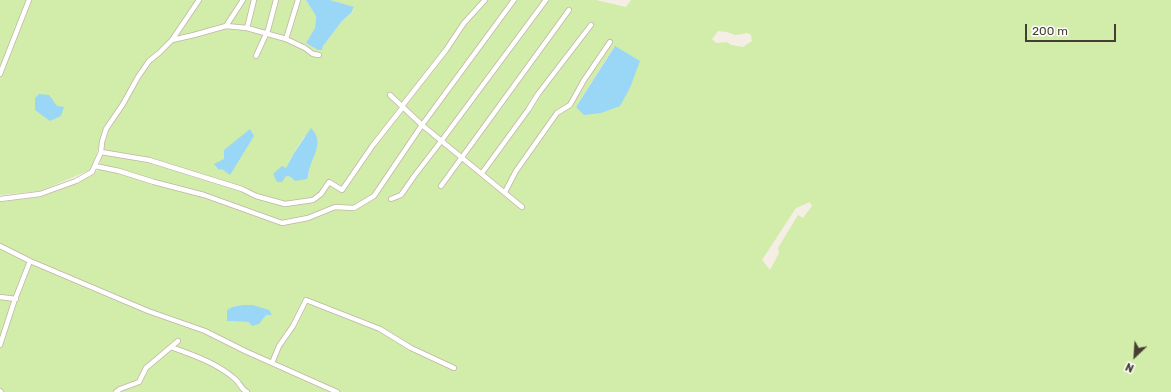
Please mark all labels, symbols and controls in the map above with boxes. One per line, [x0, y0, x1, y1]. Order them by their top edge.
scale bar [1027, 16, 1118, 42]
text: 200 m [1032, 24, 1068, 38]
north arrow [1115, 336, 1155, 376]
text: N [1123, 360, 1136, 375]

